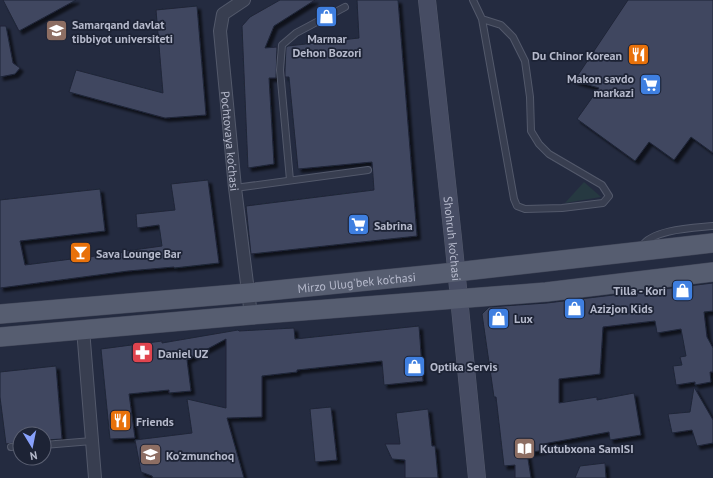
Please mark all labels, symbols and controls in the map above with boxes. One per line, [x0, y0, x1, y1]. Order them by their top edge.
shop icon: Marmar Dehon Bozori [314, 4, 340, 30]
place label: Samarqand davlat tibbiyot universiteti [72, 17, 173, 46]
school or university icon: Samarqand davlat tibbiyot universiteti [43, 18, 69, 44]
place label: Marmar Dehon Bozori [292, 31, 362, 60]
restaurant icon: Du Chinor Korean [625, 42, 651, 68]
place label: Du Chinor Korean [532, 48, 622, 63]
place label: Makon savdo markazi [567, 71, 635, 100]
supermarket icon: Makon savdo markazi [637, 72, 663, 98]
street label: Pochtovaya ko'chasi [218, 90, 243, 192]
street label: Shohruh ko'chasi [441, 195, 465, 282]
supermarket icon: Sabrina [346, 212, 372, 238]
place label: Sabrina [374, 218, 413, 233]
bar icon: Sava Lounge Bar [68, 240, 94, 266]
place label: Sava Lounge Bar [96, 246, 182, 261]
street label: Mirzo Ulug'bek ko'chasi [297, 269, 416, 295]
shop icon: Tilla - Kori [669, 277, 695, 303]
place label: Tilla - Kori [613, 283, 666, 298]
shop icon: Azizjon Kids [561, 295, 587, 321]
place label: Azizjon Kids [590, 301, 653, 316]
shop icon: Lux [486, 305, 512, 331]
place label: Lux [514, 311, 534, 326]
pharmacy icon: Daniel UZ [130, 340, 156, 366]
place label: Daniel UZ [158, 346, 209, 361]
shop icon: Optika Servis [401, 353, 427, 379]
place label: Optika Servis [430, 359, 498, 374]
restaurant icon: Friends [107, 408, 133, 434]
place label: Friends [136, 414, 174, 429]
north arrow [12, 426, 52, 466]
library icon: Kutubxona SamISI [512, 435, 538, 461]
place label: Kutubxona SamISI [540, 441, 634, 456]
school or university icon: Ko'zmunchoq [138, 442, 164, 468]
text: N [29, 448, 39, 463]
place label: Ko'zmunchoq [166, 448, 234, 463]

